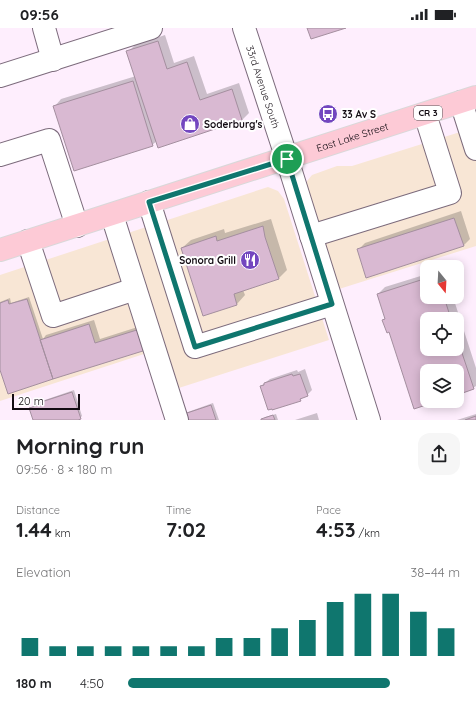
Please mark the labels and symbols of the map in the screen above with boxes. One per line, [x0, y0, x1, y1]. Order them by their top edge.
street label: 33rd Avenue South [243, 44, 283, 130]
bus stop icon: 33 Av S [317, 103, 339, 125]
road number: CR 3 [414, 106, 442, 120]
place label: 33 Av S [342, 108, 376, 121]
shop icon: Soderburg's [179, 113, 201, 135]
place label: Soderburg's [204, 118, 263, 131]
street label: East Lake Street [315, 119, 391, 155]
pin [270, 142, 304, 176]
restaurant icon: Sonora Grill [239, 249, 261, 271]
place label: Sonora Grill [179, 254, 236, 267]
north arrow [420, 260, 464, 304]
scale bar [12, 392, 80, 411]

